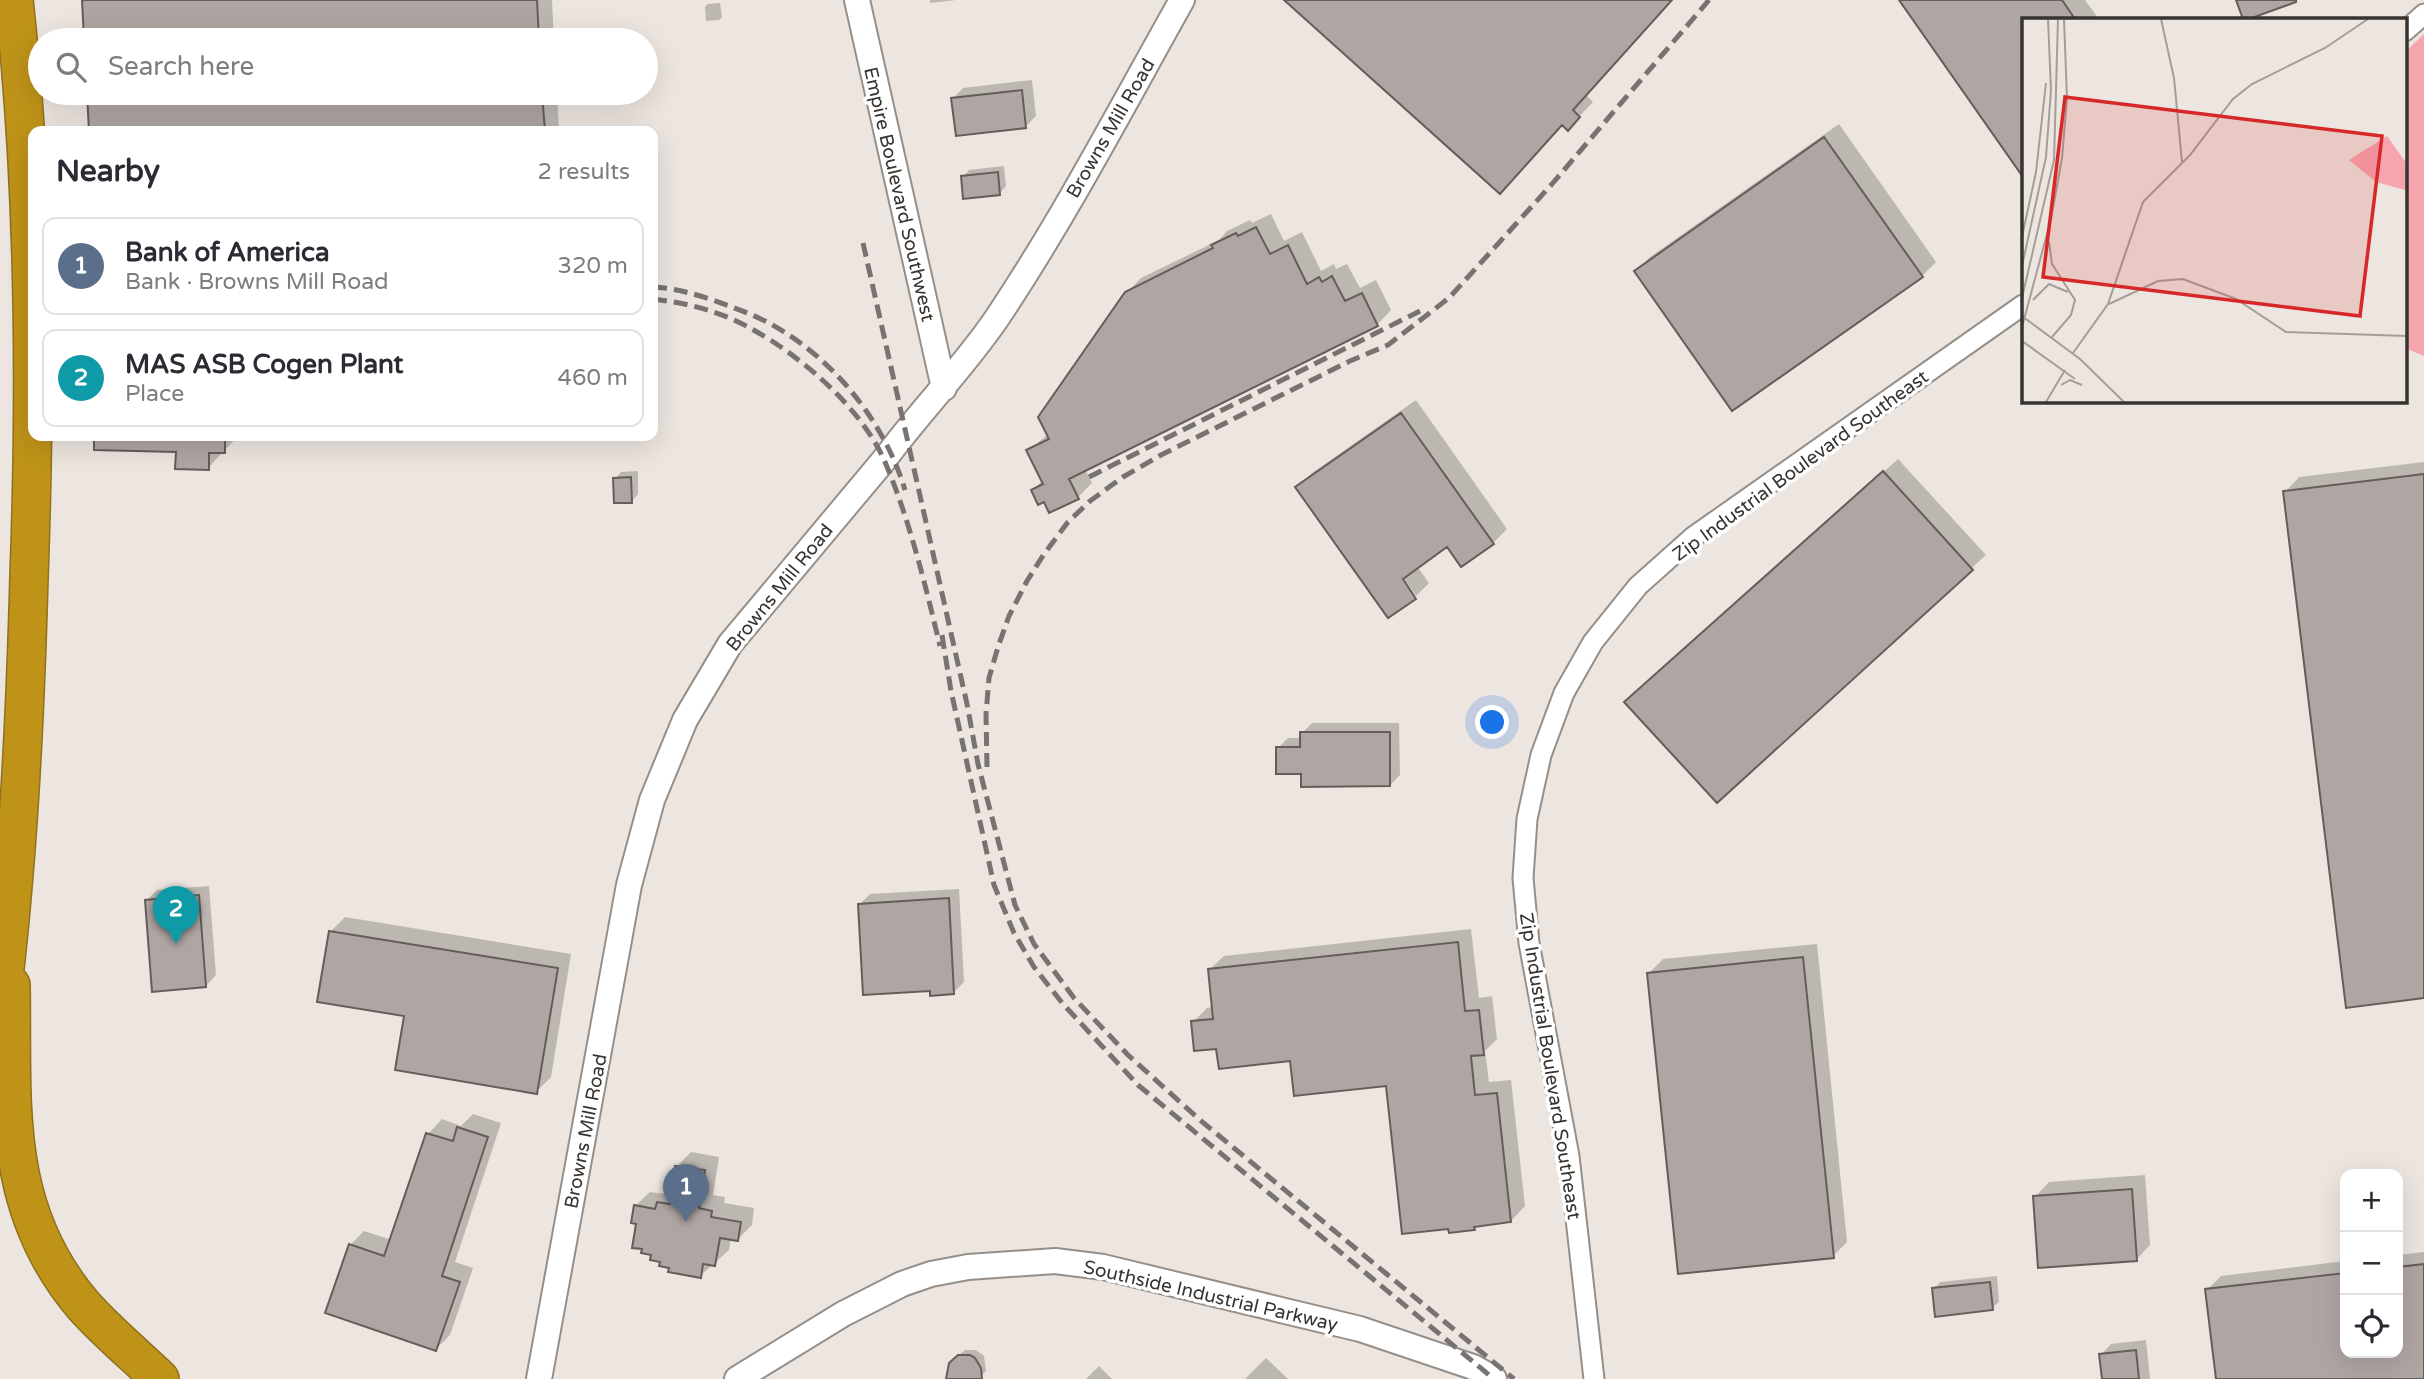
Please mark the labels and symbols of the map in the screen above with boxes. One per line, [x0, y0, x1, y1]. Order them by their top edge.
inset map [2022, 18, 2406, 402]
street label: Browns Mill Road [1062, 55, 1160, 202]
street label: Empire Boulevard Southwest [859, 65, 939, 324]
street label: Zip Industrial Boulevard Southeast [1669, 366, 1933, 566]
street label: Browns Mill Road [722, 520, 838, 656]
your location [1475, 705, 1509, 739]
pin: 2 [153, 886, 199, 944]
street label: Zip Industrial Boulevard Southeast [1515, 911, 1585, 1221]
street label: Browns Mill Road [560, 1052, 612, 1210]
pin: 1 [663, 1164, 709, 1222]
street label: Southside Industrial Parkway [1081, 1256, 1340, 1336]

